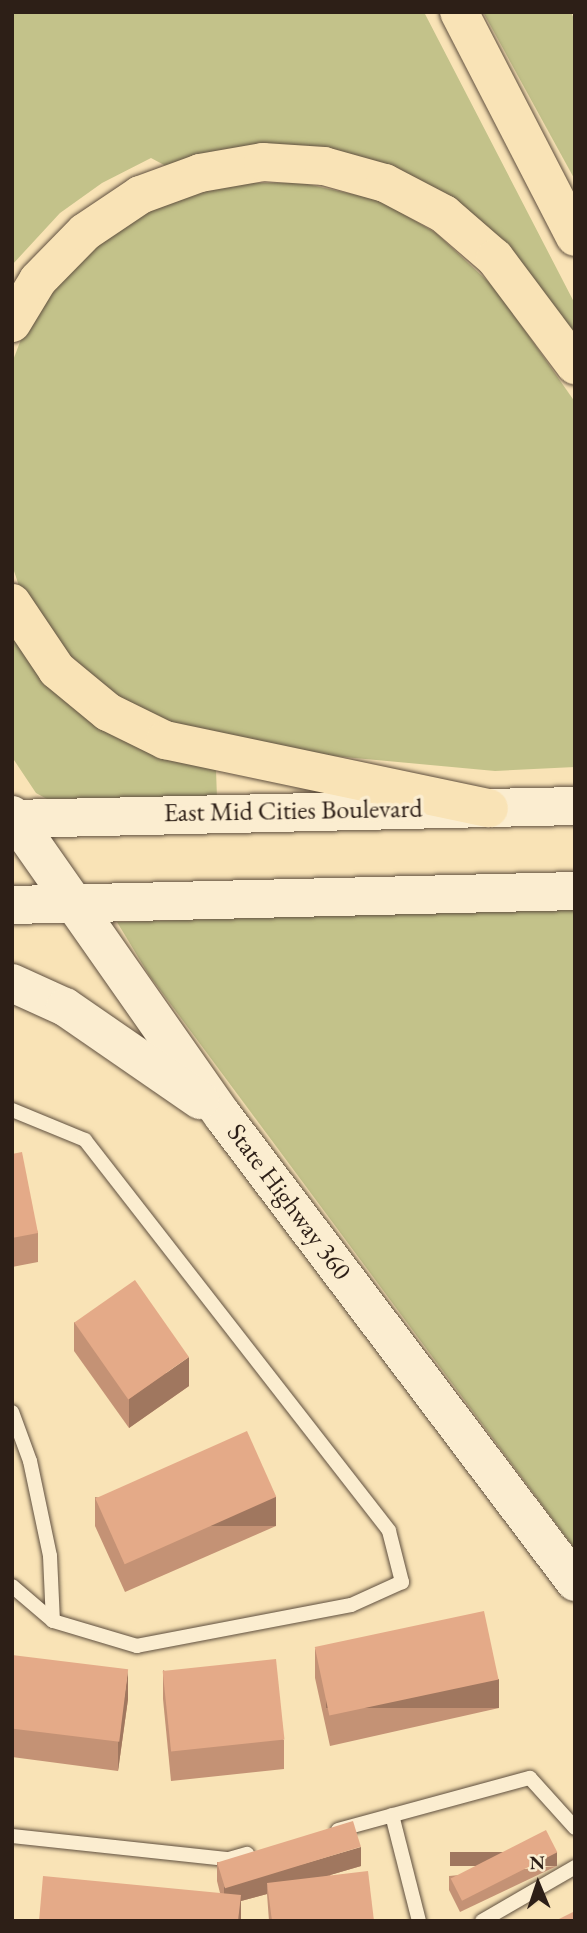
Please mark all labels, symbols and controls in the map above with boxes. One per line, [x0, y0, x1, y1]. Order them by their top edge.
street label: East Mid Cities Boulevard [163, 793, 423, 829]
street label: State Highway 360 [220, 1118, 358, 1286]
north arrow [503, 1849, 573, 1919]
text: N [529, 1850, 545, 1875]

